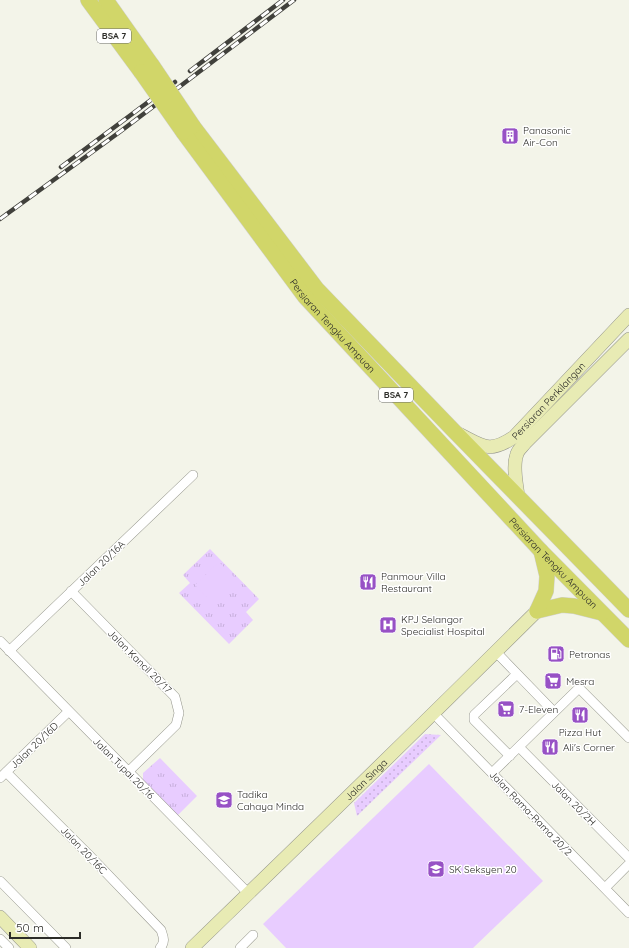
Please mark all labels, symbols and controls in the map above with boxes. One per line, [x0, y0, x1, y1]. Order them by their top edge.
road number: BSA 7 [97, 29, 131, 43]
place label: Panasonic Air-Con [523, 124, 571, 149]
building icon: Panasonic Air-Con [500, 126, 520, 146]
street label: Persiaran Tengku Ampuan [287, 276, 378, 376]
street label: Persiaran Perkilangan [509, 360, 588, 442]
road number: BSA 7 [379, 388, 413, 402]
street label: Persiaran Tengku Ampuan [506, 515, 600, 611]
street label: Jalan 20/16A [75, 537, 128, 589]
place label: Panmour Villa Restaurant [381, 570, 446, 595]
restaurant icon: Panmour Villa Restaurant [358, 572, 378, 592]
place label: KPJ Selangor Specialist Hospital [401, 613, 485, 638]
hospital icon: KPJ Selangor Specialist Hospital [378, 615, 398, 635]
street label: Jalan Kancil 20/17 [105, 627, 174, 696]
fuel station icon: Petronas [546, 644, 566, 664]
place label: Petronas [569, 648, 610, 661]
supermarket icon: Mesra [543, 671, 563, 691]
place label: Mesra [566, 675, 594, 688]
supermarket icon: 7-Eleven [496, 699, 516, 719]
place label: 7-Eleven [519, 703, 558, 716]
restaurant icon: Pizza Hut [570, 705, 590, 725]
street label: Jalan 20/16D [8, 719, 61, 771]
place label: Pizza Hut [559, 726, 602, 739]
street label: Jalan Tupai 20/16 [90, 735, 158, 802]
restaurant icon: Ali's Corner [540, 737, 560, 757]
place label: Ali's Corner [563, 741, 615, 754]
street label: Jalan Singa [342, 756, 390, 803]
street label: Jalan Rama-Rama 20/2 [487, 768, 575, 859]
street label: Jalan 20/2H [549, 778, 599, 828]
place label: Tadika Cahaya Minda [237, 788, 304, 813]
school or university icon: Tadika Cahaya Minda [214, 790, 234, 810]
street label: Jalan 20/16C [58, 824, 110, 877]
school or university icon: SK Seksyen 20 [426, 859, 446, 879]
place label: SK Seksyen 20 [449, 863, 517, 876]
scale bar [10, 914, 80, 940]
text: 50 m [16, 920, 44, 935]

